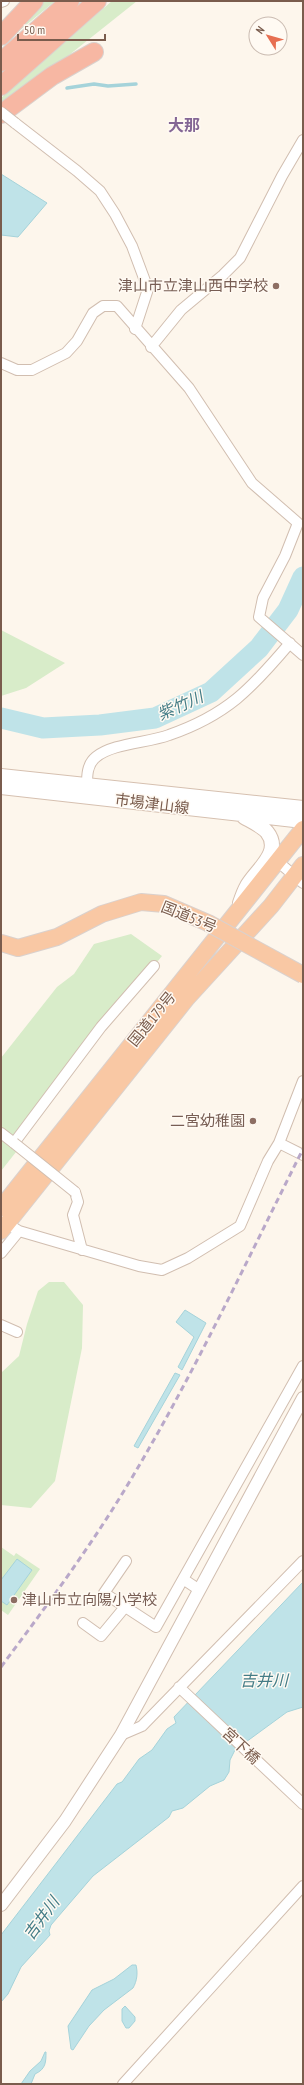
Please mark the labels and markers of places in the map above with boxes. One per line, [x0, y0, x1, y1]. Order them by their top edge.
place label: 津山市立津山西中学校 [118, 276, 268, 295]
marker: 津山市立津山西中学校 [271, 281, 281, 291]
place label: 二宮幼稚園 [170, 1111, 245, 1130]
marker: 二宮幼稚園 [248, 1116, 258, 1126]
place label: 津山市立向陽小学校 [22, 1590, 157, 1609]
marker: 津山市立向陽小学校 [9, 1595, 19, 1605]

